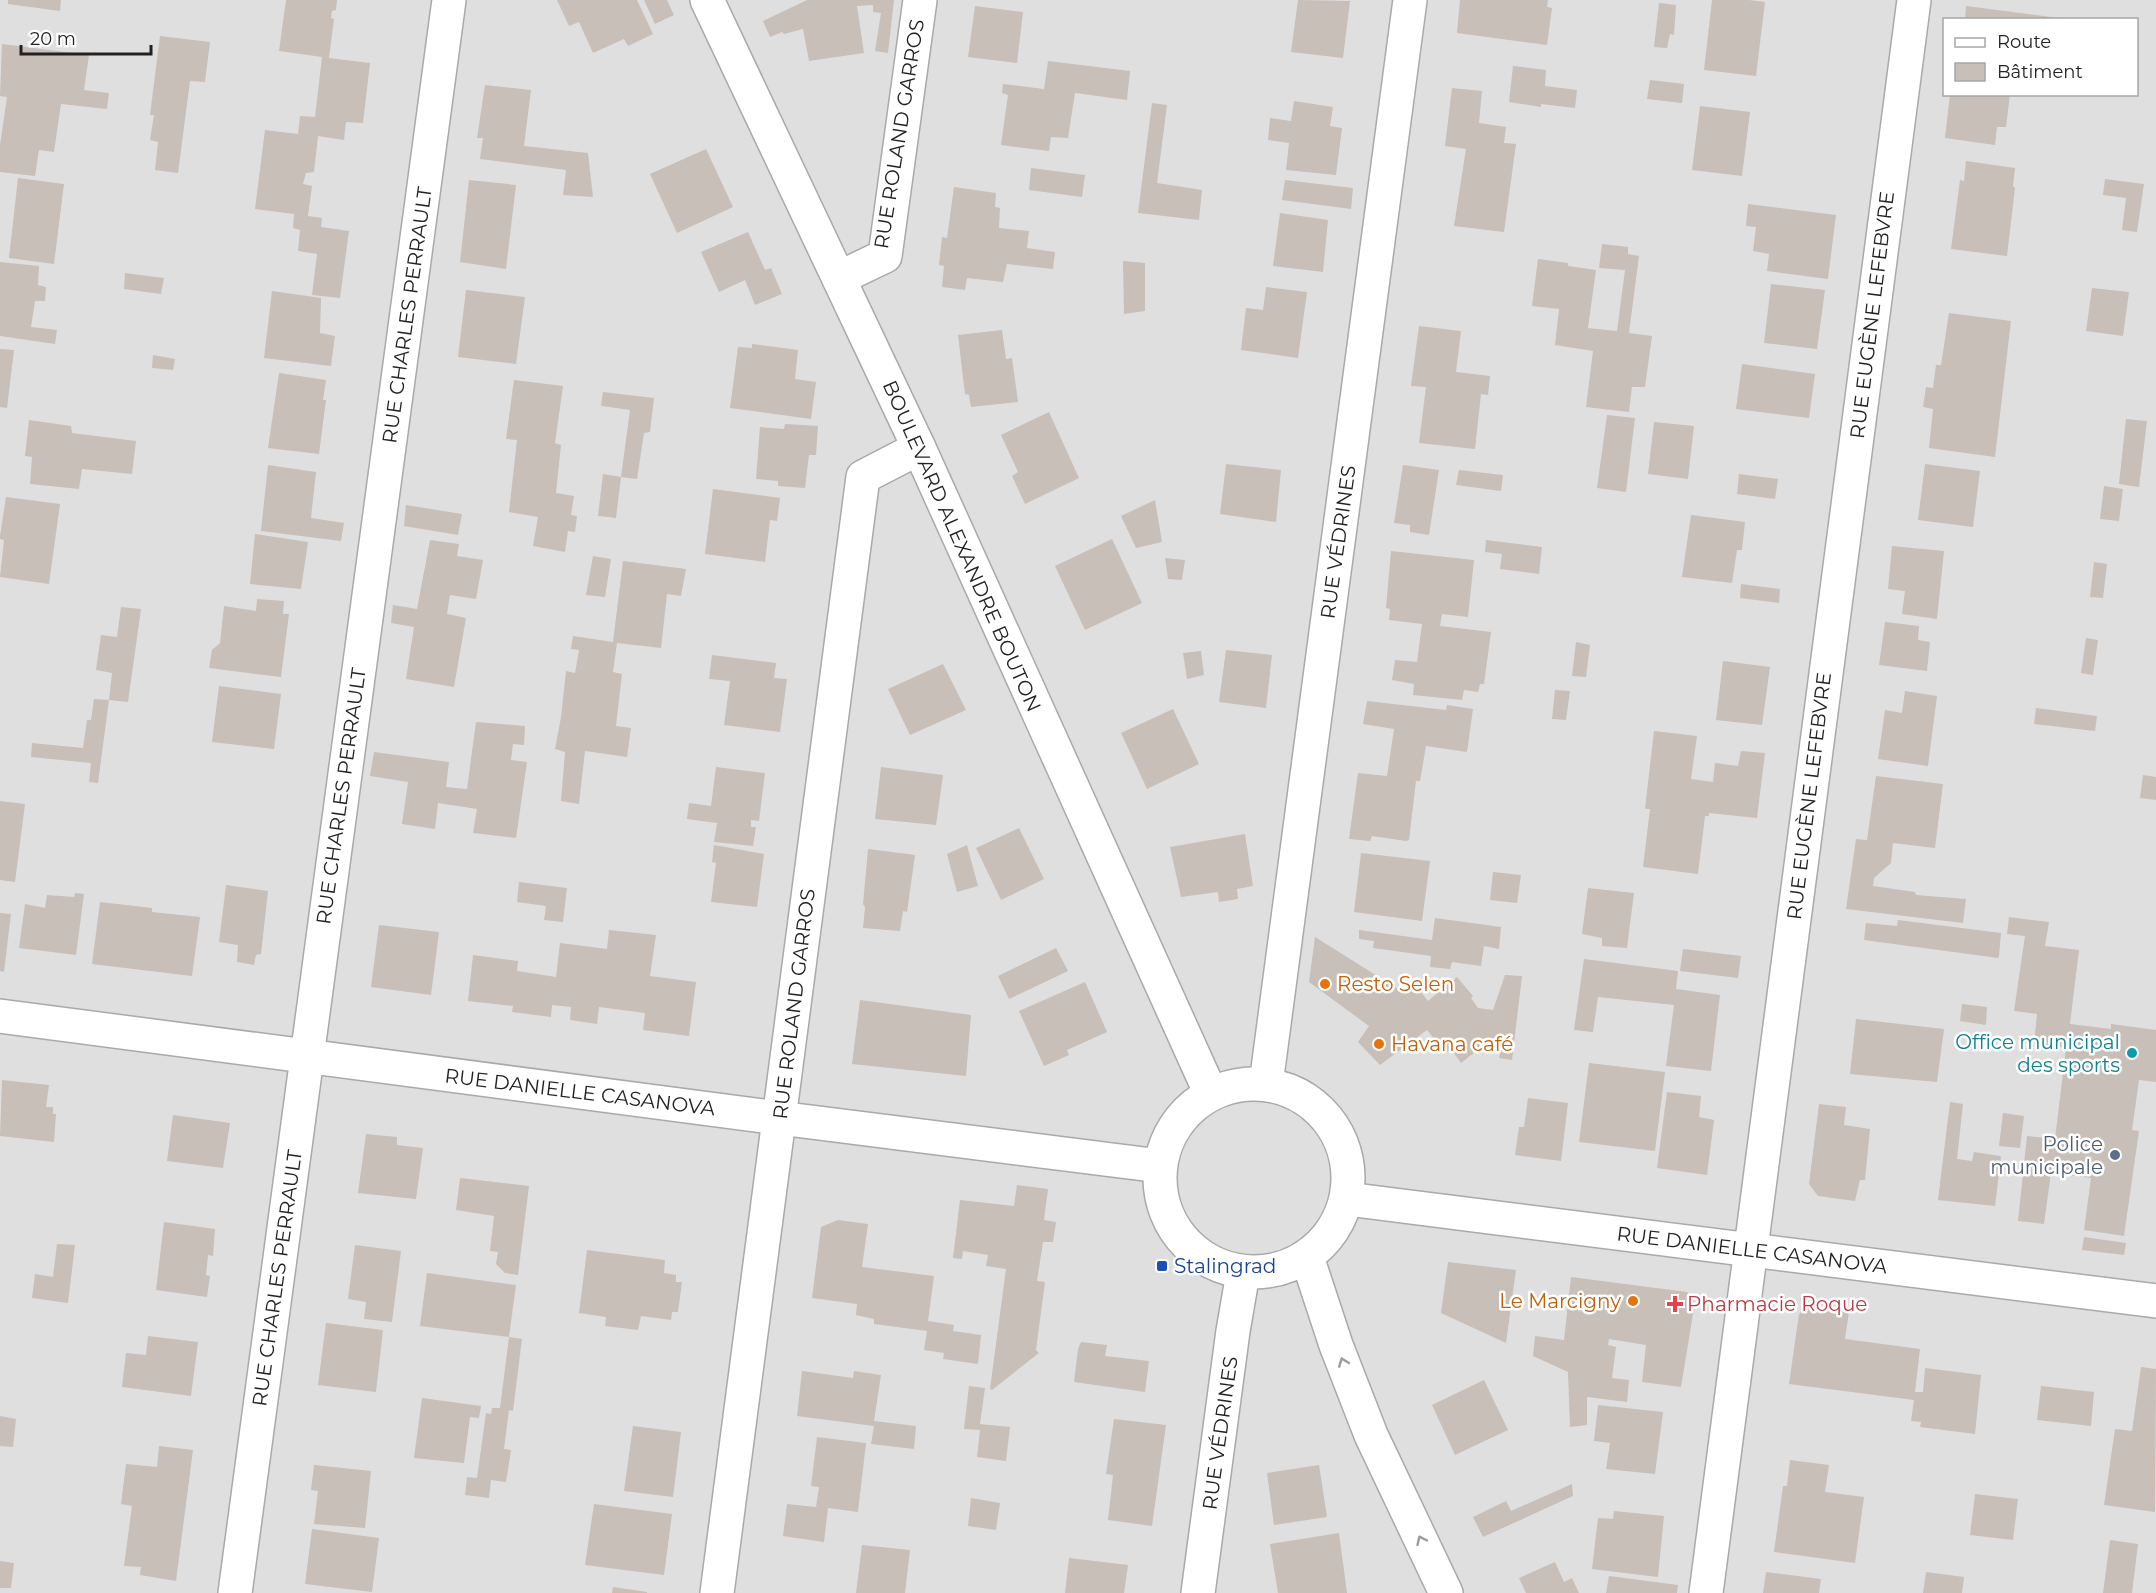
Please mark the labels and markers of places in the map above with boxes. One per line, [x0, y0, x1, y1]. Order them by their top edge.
place label: Resto Selen [1337, 972, 1454, 996]
marker: Resto Selen [1318, 977, 1332, 991]
place label: Office municipal des sports [1955, 1030, 2120, 1077]
place label: Havana café [1391, 1032, 1513, 1056]
marker: Havana café [1372, 1037, 1386, 1051]
marker: Office municipal des sports [2125, 1046, 2139, 1060]
place label: Police municipale [1990, 1132, 2103, 1179]
marker: Police municipale [2108, 1148, 2122, 1162]
place label: Stalingrad [1174, 1254, 1276, 1278]
marker: Stalingrad [1155, 1259, 1169, 1273]
place label: Le Marcigny [1499, 1289, 1621, 1313]
place label: Pharmacie Roque [1687, 1292, 1867, 1316]
marker: Le Marcigny [1626, 1294, 1640, 1308]
marker: Pharmacie Roque [1668, 1297, 1682, 1311]

